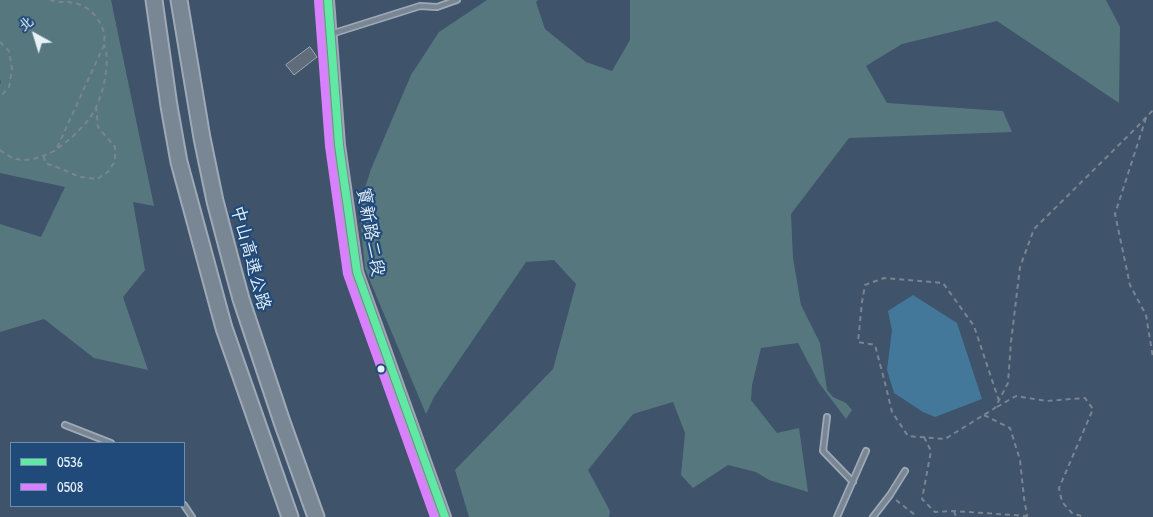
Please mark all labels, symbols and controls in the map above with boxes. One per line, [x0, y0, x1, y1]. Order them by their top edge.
north arrow [10, 10, 60, 60]
text: 北 [14, 11, 37, 35]
street label: 寶新路二段 [352, 186, 388, 278]
street label: 中山高速公路 [226, 203, 274, 313]
unlabelled marker [376, 364, 386, 374]
legend [10, 442, 185, 507]
text: 0536 [57, 451, 83, 472]
text: 0508 [57, 476, 83, 497]

